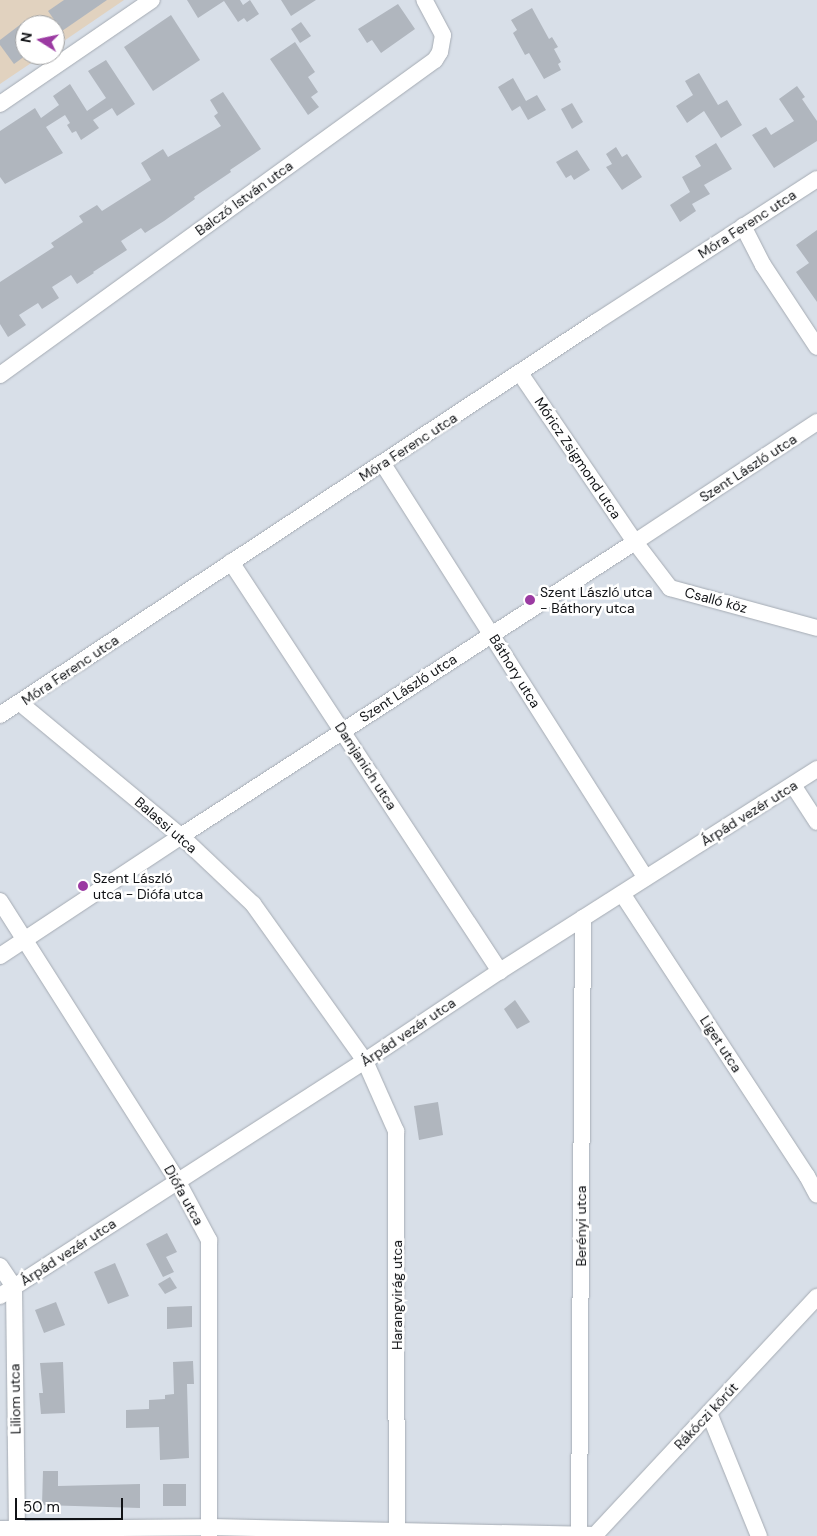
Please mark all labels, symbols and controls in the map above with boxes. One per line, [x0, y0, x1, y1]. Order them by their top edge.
north arrow [15, 15, 65, 65]
text: N [16, 31, 36, 44]
street label: Balczó István utca [192, 157, 296, 239]
street label: Móra Ferenc utca [695, 186, 799, 262]
street label: Móricz Zsigmond utca [531, 394, 625, 522]
street label: Móra Ferenc utca [356, 409, 460, 485]
street label: Szent László utca [696, 430, 800, 506]
place label: Szent László utca - Báthory utca [540, 584, 652, 616]
street label: Csalló köz [683, 584, 749, 616]
marker: Szent László utca - Báthory utca [524, 594, 536, 606]
street label: Móra Ferenc utca [18, 631, 122, 709]
street label: Báthory utca [486, 631, 544, 711]
street label: Szent László utca [356, 650, 460, 726]
street label: Damjanich utca [331, 719, 401, 813]
street label: Árpád vezér utca [698, 777, 800, 849]
street label: Balassi utca [131, 793, 201, 857]
place label: Szent László utca - Diófa utca [93, 870, 203, 902]
marker: Szent László utca - Diófa utca [77, 880, 89, 892]
street label: Árpád vezér utca [357, 994, 459, 1070]
street label: Liget utca [696, 1013, 746, 1075]
street label: Diófa utca [161, 1162, 207, 1228]
street label: Berényi utca [573, 1186, 589, 1266]
street label: Árpád vezér utca [17, 1215, 119, 1289]
street label: Harangvirág utca [389, 1240, 405, 1350]
street label: Liliom utca [6, 1364, 24, 1434]
street label: Rákóczi körút [671, 1379, 741, 1453]
scale bar [18, 1488, 125, 1520]
text: 50 m [23, 1497, 60, 1517]

